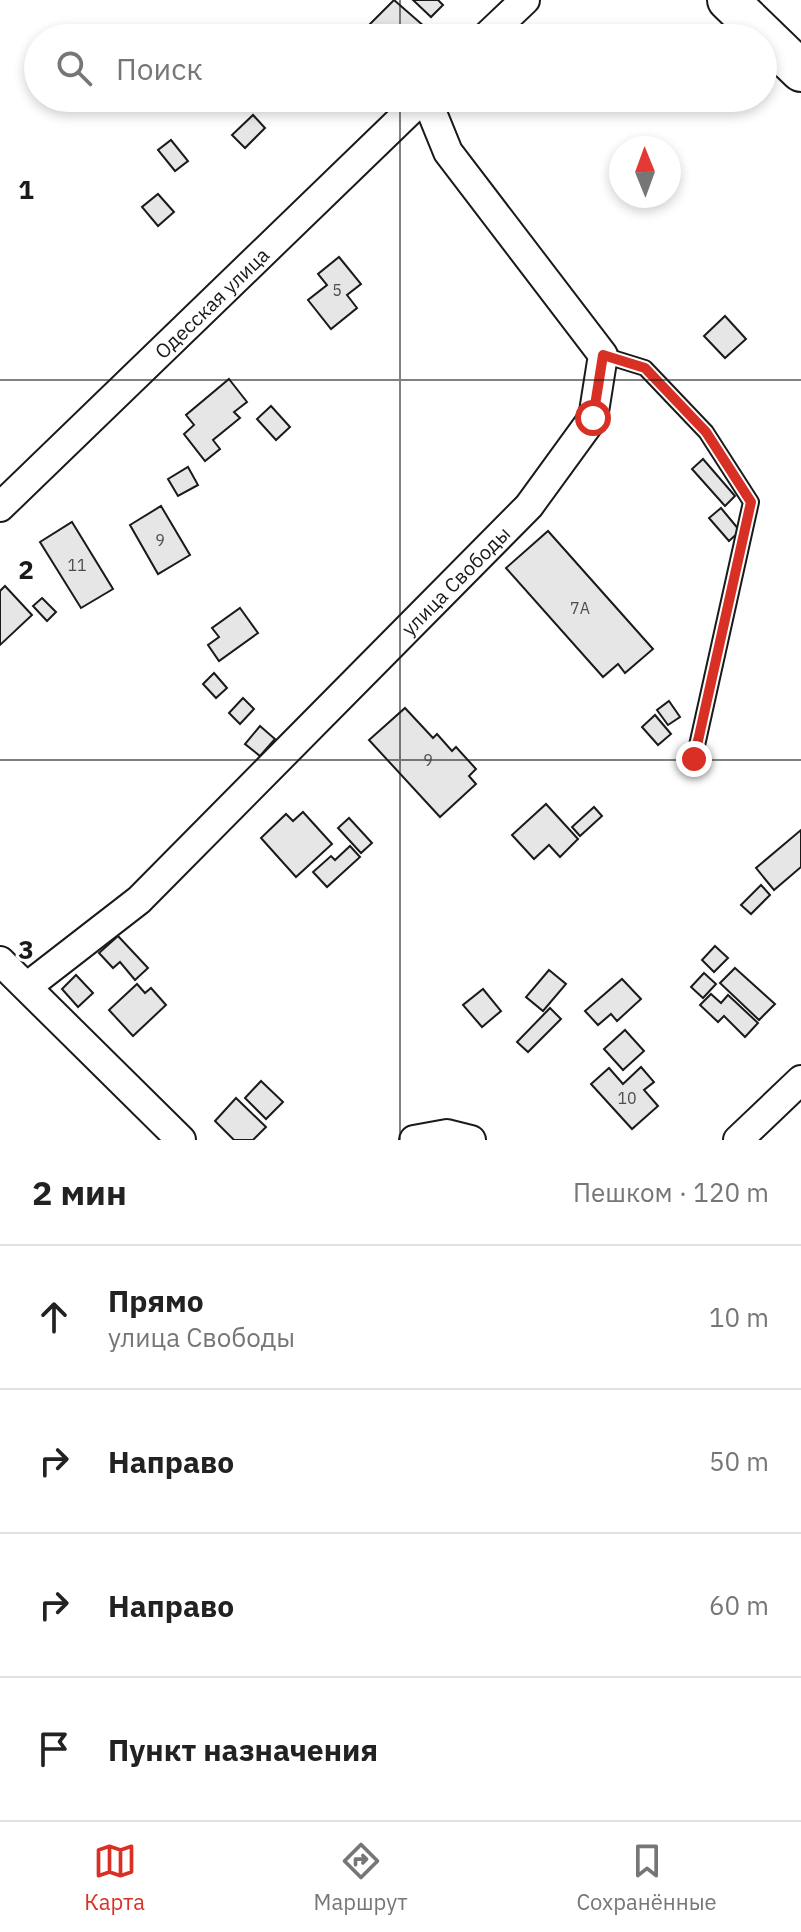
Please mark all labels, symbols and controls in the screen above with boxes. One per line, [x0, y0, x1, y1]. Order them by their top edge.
search box [24, 24, 777, 112]
icon: search [52, 46, 96, 90]
text: Поиск [116, 49, 203, 88]
north arrow [609, 136, 681, 208]
text: 1 [18, 172, 34, 206]
street label: Одесская улица [148, 241, 275, 364]
house number: 5 [332, 280, 342, 300]
route start [575, 400, 611, 436]
street label: улица Свободы [395, 520, 516, 641]
house number: 9 [155, 530, 165, 550]
text: 2 [18, 552, 34, 586]
house number: 11 [67, 555, 87, 575]
house number: 7А [570, 598, 590, 618]
route end [676, 741, 712, 777]
house number: 9 [423, 750, 433, 770]
text: 3 [18, 932, 34, 966]
house number: 10 [617, 1088, 637, 1108]
text: 2 мин [32, 1170, 127, 1214]
text: Пешком · 120 m [573, 1175, 769, 1209]
text: Прямо [108, 1281, 204, 1320]
icon: ahead [32, 1295, 76, 1339]
text: 10 m [709, 1300, 769, 1334]
text: улица Свободы [108, 1320, 295, 1354]
icon: right [32, 1439, 76, 1483]
text: Направо [108, 1442, 234, 1481]
text: 50 m [709, 1444, 769, 1478]
icon: right [32, 1583, 76, 1627]
text: Направо [108, 1586, 234, 1625]
text: 60 m [709, 1588, 769, 1622]
icon: arrive [32, 1727, 76, 1771]
text: Пункт назначения [108, 1730, 378, 1769]
tab: Карта [84, 1839, 145, 1916]
tab: Маршрут [314, 1839, 408, 1916]
tab: Сохранённые [576, 1839, 717, 1916]

